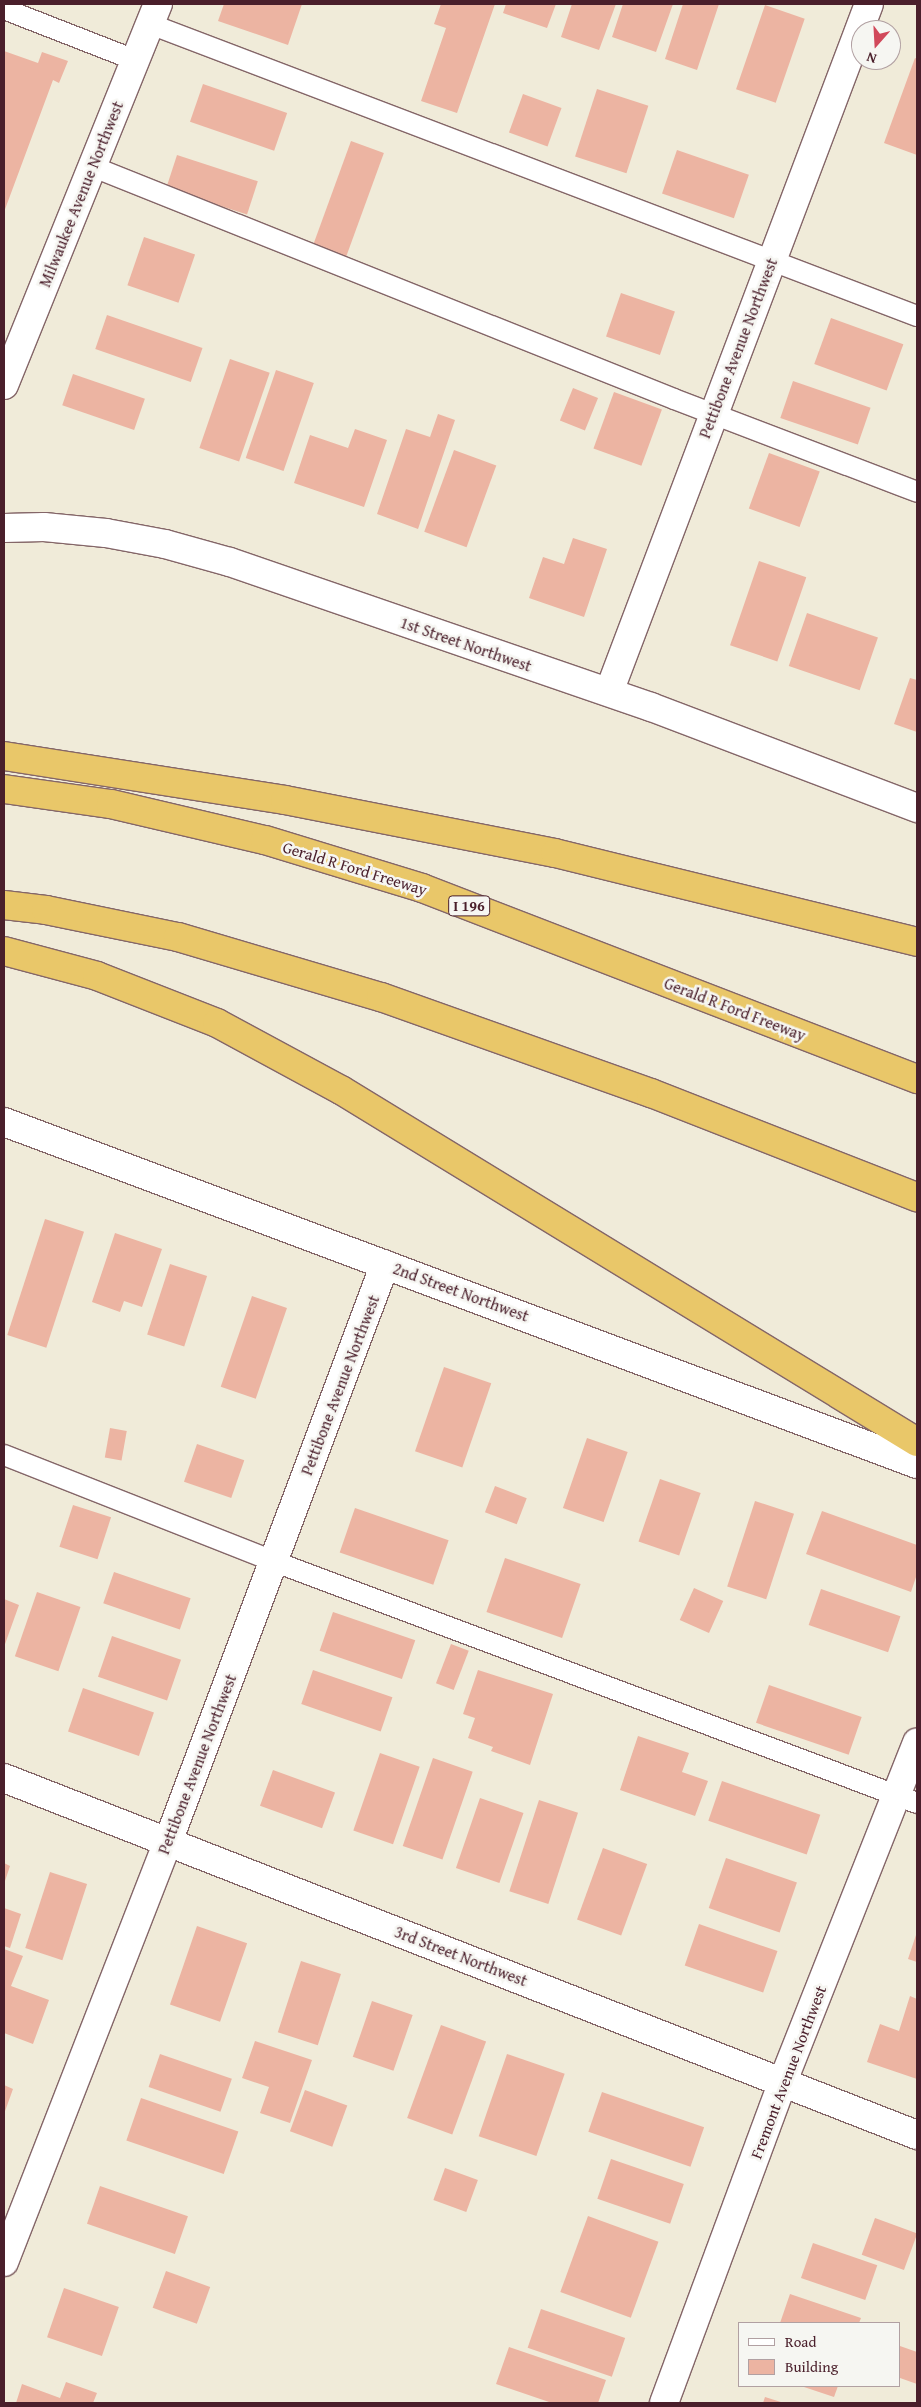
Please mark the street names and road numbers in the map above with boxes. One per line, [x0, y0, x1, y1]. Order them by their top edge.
street label: Milwaukee Avenue Northwest [35, 98, 127, 290]
street label: Pettibone Avenue Northwest [695, 255, 781, 441]
street label: 1st Street Northwest [398, 613, 534, 675]
street label: Gerald R Ford Freeway [281, 837, 429, 899]
road number: I 196 [448, 894, 490, 918]
street label: Gerald R Ford Freeway [662, 973, 808, 1045]
street label: 2nd Street Northwest [390, 1258, 532, 1326]
street label: Pettibone Avenue Northwest [297, 1292, 383, 1478]
street label: Pettibone Avenue Northwest [154, 1671, 240, 1857]
street label: 3rd Street Northwest [392, 1922, 530, 1990]
street label: Fremont Avenue Northwest [746, 1983, 830, 2161]

